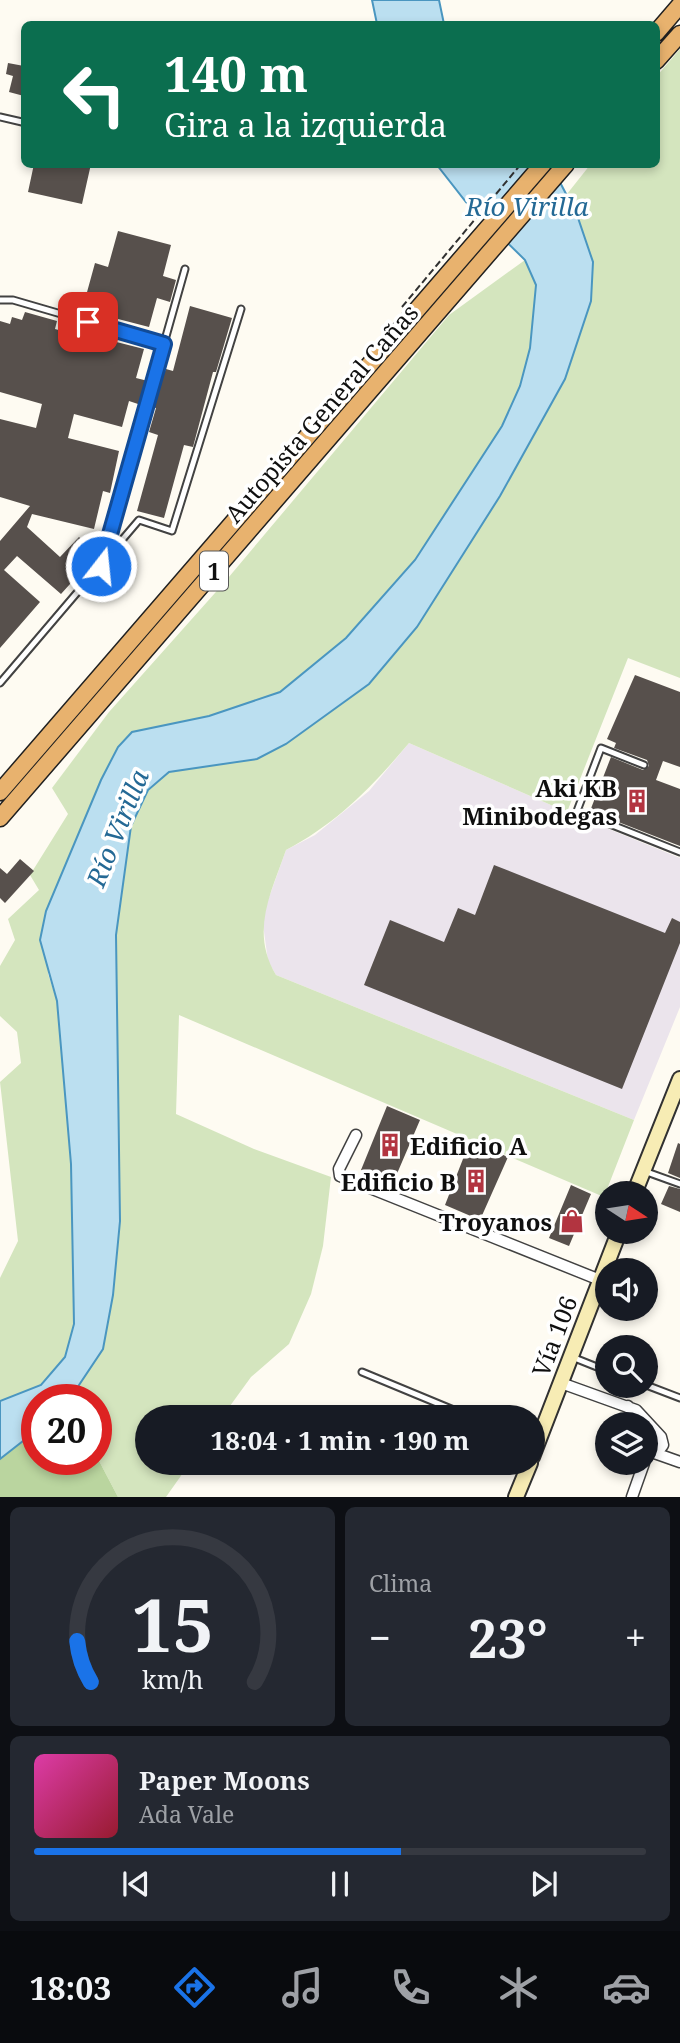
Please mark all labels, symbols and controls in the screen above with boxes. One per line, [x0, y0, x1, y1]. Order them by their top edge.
text: 140 m [164, 40, 308, 106]
icon: left [49, 49, 140, 140]
text: Gira a la izquierda [164, 103, 447, 146]
water label: Río Virilla [464, 188, 589, 224]
pin [58, 292, 118, 352]
street label: Autopista General Cañas [217, 297, 425, 529]
icon: arrive [69, 303, 107, 341]
position arrow [64, 529, 138, 603]
road number: 1 [200, 552, 228, 590]
water label: Río Virilla [77, 764, 157, 893]
place label: Aki KB Minibodegas [462, 771, 617, 832]
building icon: Aki KB Minibodegas [623, 787, 651, 815]
place label: Edificio A [410, 1129, 528, 1162]
building icon: Edificio A [376, 1131, 404, 1159]
place label: Edificio B [341, 1165, 456, 1198]
building icon: Edificio B [462, 1167, 490, 1195]
north arrow [595, 1181, 658, 1244]
map controls [595, 1181, 658, 1475]
place label: Troyanos [439, 1205, 552, 1238]
shop icon: Troyanos [558, 1207, 586, 1235]
button: sound [595, 1258, 658, 1321]
street label: Vía 106 [524, 1291, 584, 1381]
button: search [595, 1335, 658, 1398]
speed limit sign: 20 [21, 1384, 112, 1475]
button: layers [595, 1412, 658, 1475]
text: 18:04 · 1 min · 190 m [210, 1422, 470, 1458]
text: Clima [369, 1567, 432, 1599]
text: 15 [131, 1575, 214, 1674]
text: 23° [468, 1602, 548, 1673]
text: − [369, 1611, 391, 1663]
text: + [625, 1611, 646, 1663]
text: km/h [142, 1662, 203, 1696]
text: Paper Moons [139, 1762, 310, 1798]
text: Ada Vale [139, 1798, 234, 1830]
icon: previous [117, 1865, 155, 1903]
icon: pause [321, 1865, 359, 1903]
icon: next [525, 1865, 563, 1903]
icon: directions [170, 1963, 219, 2012]
icon: music [278, 1963, 327, 2012]
icon: phone [386, 1963, 435, 2012]
icon: climate [494, 1963, 543, 2012]
icon: car [602, 1963, 651, 2012]
text: 18:03 [29, 1966, 111, 2009]

